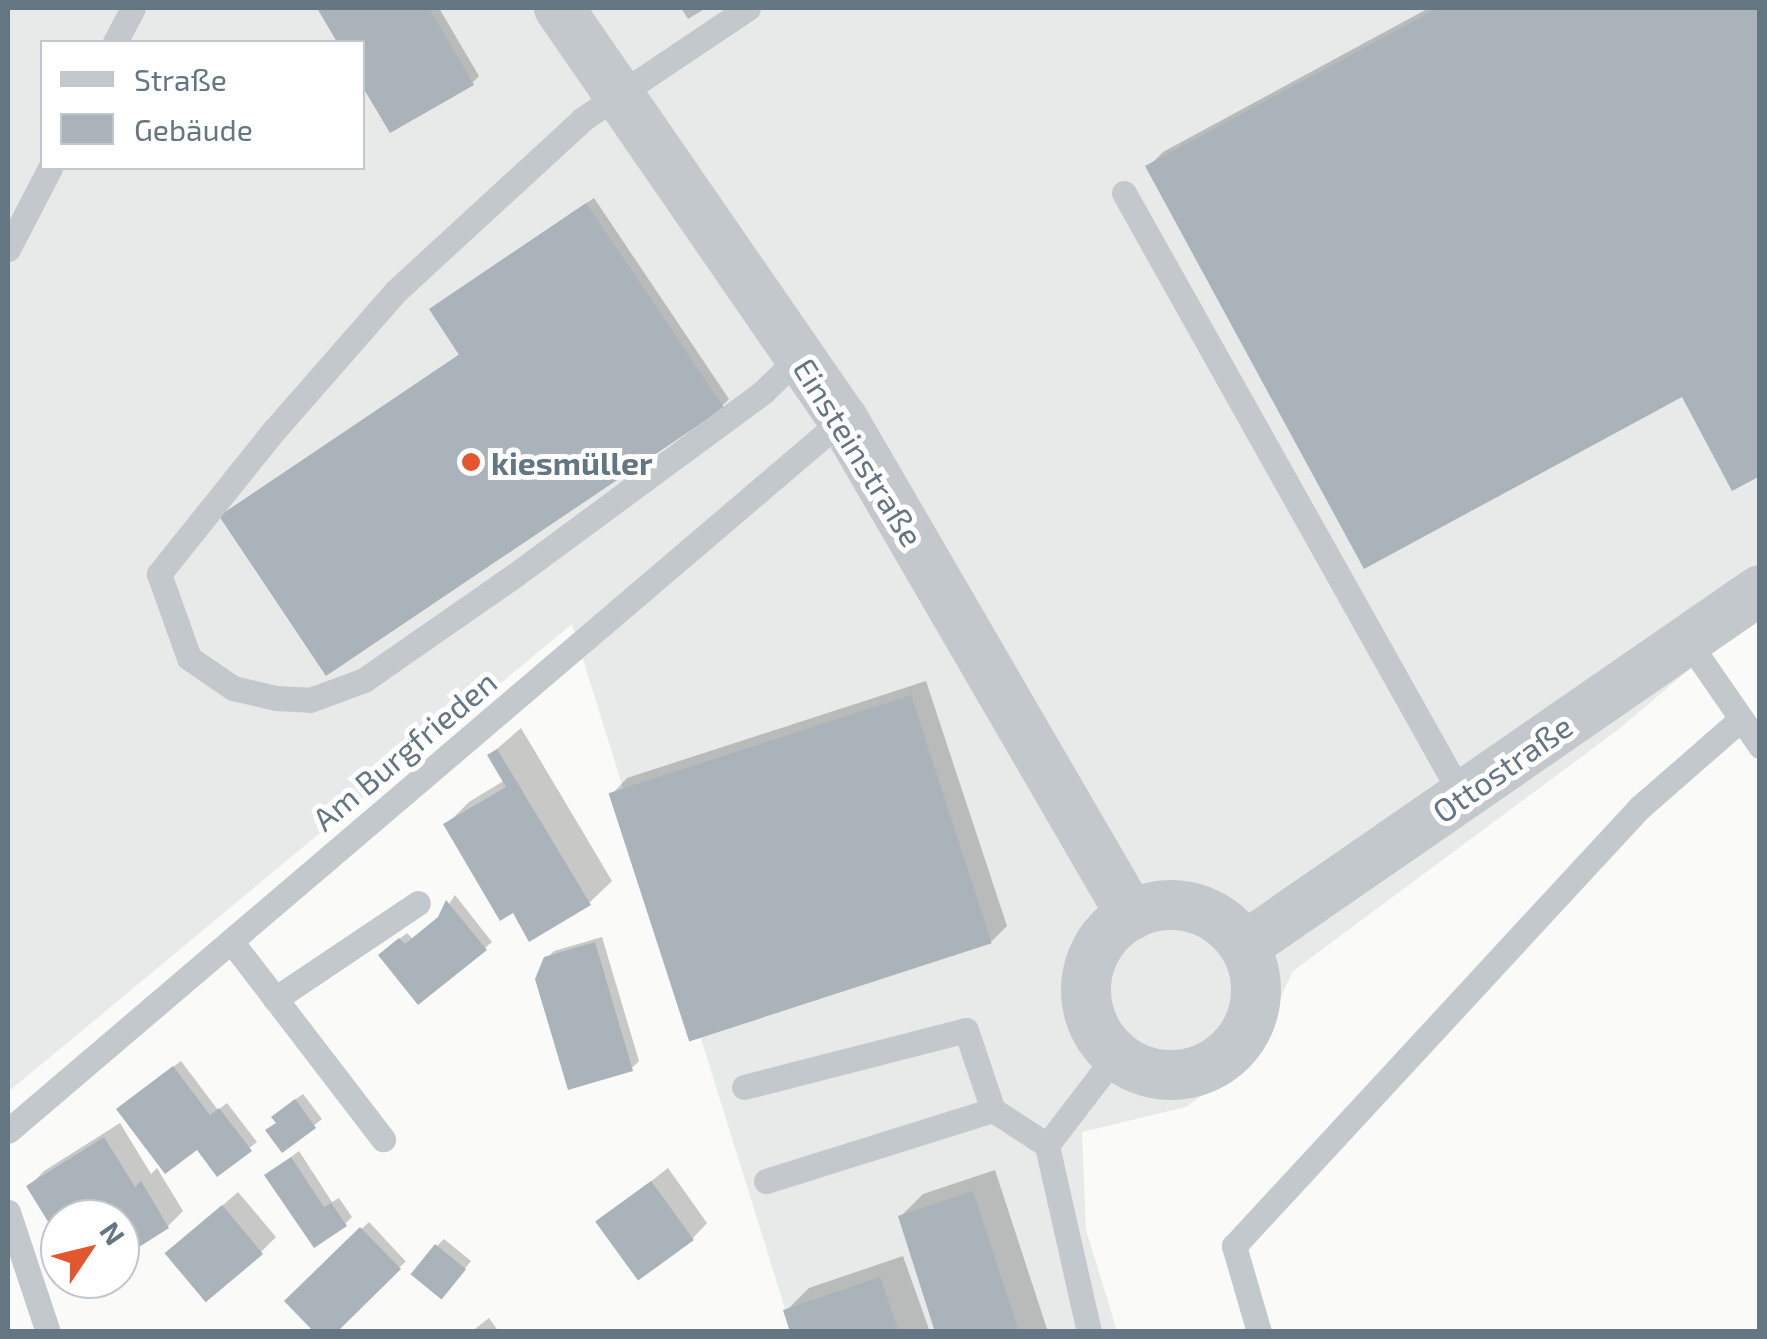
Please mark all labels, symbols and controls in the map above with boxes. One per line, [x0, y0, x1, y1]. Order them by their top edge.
legend [40, 40, 365, 170]
text: Straße [134, 61, 227, 97]
text: Gebäude [134, 111, 253, 147]
street label: Einsteinstraße [786, 351, 932, 553]
place label: kiesmüller [491, 443, 653, 481]
marker: kiesmüller [460, 451, 482, 473]
street label: Am Burgfrieden [304, 662, 504, 838]
street label: Ottostraße [1425, 706, 1579, 830]
north arrow [40, 1199, 140, 1299]
text: N [93, 1215, 133, 1251]

